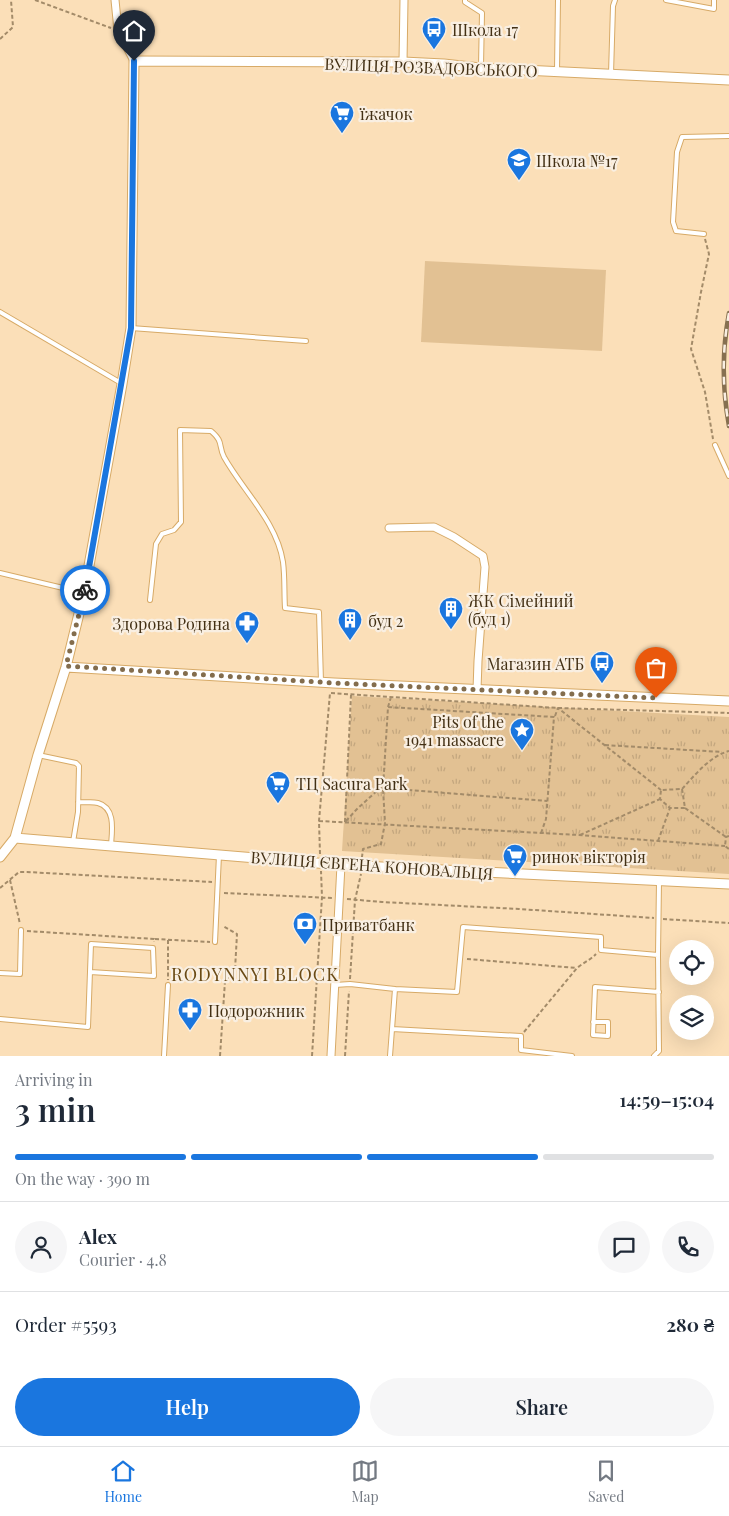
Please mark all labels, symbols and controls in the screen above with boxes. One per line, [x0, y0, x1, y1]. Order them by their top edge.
pin [113, 10, 155, 61]
bus stop icon: Школа 17 [421, 16, 447, 50]
icon: home [120, 17, 148, 45]
place label: Школа 17 [452, 19, 519, 40]
street label: ВУЛИЦЯ РОЗВАДОВСЬКОГО [324, 53, 538, 81]
supermarket icon: їжачок [329, 100, 355, 134]
place label: їжачок [359, 103, 413, 124]
school or university icon: Школа №17 [506, 147, 532, 181]
place label: Школа №17 [536, 150, 618, 171]
courier [60, 565, 110, 615]
icon: bike [71, 576, 99, 604]
place label: ЖК Сімейний (буд 1) [468, 590, 574, 629]
building icon: ЖК Сімейний (буд 1) [438, 596, 464, 630]
building icon: буд 2 [337, 607, 363, 641]
pharmacy icon: Здорова Родина [234, 610, 260, 644]
place label: буд 2 [368, 610, 403, 631]
place label: Здорова Родина [113, 613, 230, 634]
pin [635, 647, 677, 698]
bus stop icon: Магазин АТБ [589, 650, 615, 684]
place label: Магазин АТБ [487, 653, 584, 674]
icon: bag [642, 654, 670, 682]
place label: Pits of the 1941 massacre [405, 711, 504, 750]
place icon: Pits of the 1941 massacre [509, 717, 535, 751]
supermarket icon: ТЦ Sacura Park [265, 770, 291, 804]
place label: ТЦ Sacura Park [296, 773, 408, 794]
supermarket icon: ринок вікторія [502, 843, 528, 877]
street label: ВУЛИЦЯ ЄВГЕНА КОНОВАЛЬЦЯ [250, 846, 494, 884]
place label: ринок вікторія [532, 846, 646, 867]
bank icon: Приватбанк [292, 911, 318, 945]
place label: Приватбанк [322, 914, 415, 935]
map controls [669, 940, 714, 1040]
button: locate [669, 940, 714, 985]
district label: RODYNNYI BLOCK [171, 962, 339, 986]
button: layers [669, 995, 714, 1040]
pharmacy icon: Подорожник [177, 997, 203, 1031]
place label: Подорожник [208, 1000, 305, 1021]
text: Arriving in [15, 1069, 93, 1090]
text: 14:59–15:04 [619, 1086, 714, 1112]
text: 3 min [15, 1087, 96, 1130]
text: On the way · 390 m [15, 1168, 150, 1189]
button: person [15, 1221, 67, 1273]
button: chat [598, 1221, 650, 1273]
button: phone [662, 1221, 714, 1273]
text: Alex [79, 1223, 117, 1249]
text: Courier · 4.8 [79, 1249, 167, 1270]
text: Order #5593 [15, 1311, 117, 1337]
text: 280 ₴ [666, 1311, 714, 1337]
button: Help [15, 1378, 360, 1436]
button: Share [370, 1378, 714, 1436]
tab: Home [105, 1457, 142, 1506]
tab: Map [351, 1457, 379, 1506]
tab: Saved [588, 1457, 624, 1506]

